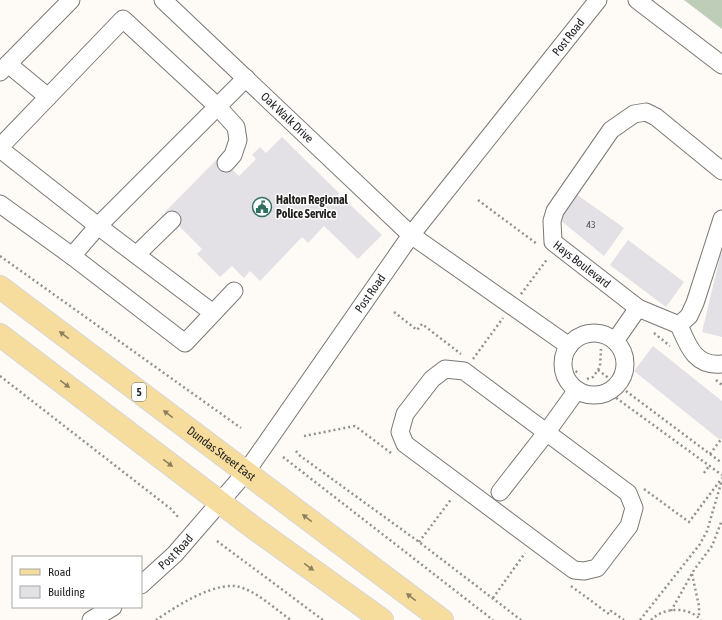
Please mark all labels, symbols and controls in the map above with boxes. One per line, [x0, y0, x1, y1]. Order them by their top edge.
street label: Post Road [549, 16, 587, 59]
street label: Oak Walk Drive [258, 90, 316, 146]
place label: Halton Regional Police Service [276, 193, 349, 221]
public building icon: Halton Regional Police Service [251, 196, 273, 218]
house number: 43 [586, 219, 596, 230]
street label: Hays Boulevard [550, 238, 613, 291]
street label: Post Road [352, 272, 389, 315]
one-way arrow [59, 332, 69, 340]
one-way arrow [59, 380, 70, 388]
road number: 5 [132, 383, 146, 401]
one-way arrow [163, 410, 173, 418]
street label: Dundas Street East [184, 423, 259, 484]
one-way arrow [163, 458, 174, 467]
one-way arrow [302, 514, 313, 523]
street label: Post Road [156, 531, 196, 573]
legend [12, 556, 142, 608]
one-way arrow [303, 563, 314, 571]
text: Road [48, 565, 71, 579]
text: Building [48, 585, 86, 599]
one-way arrow [406, 592, 417, 601]

